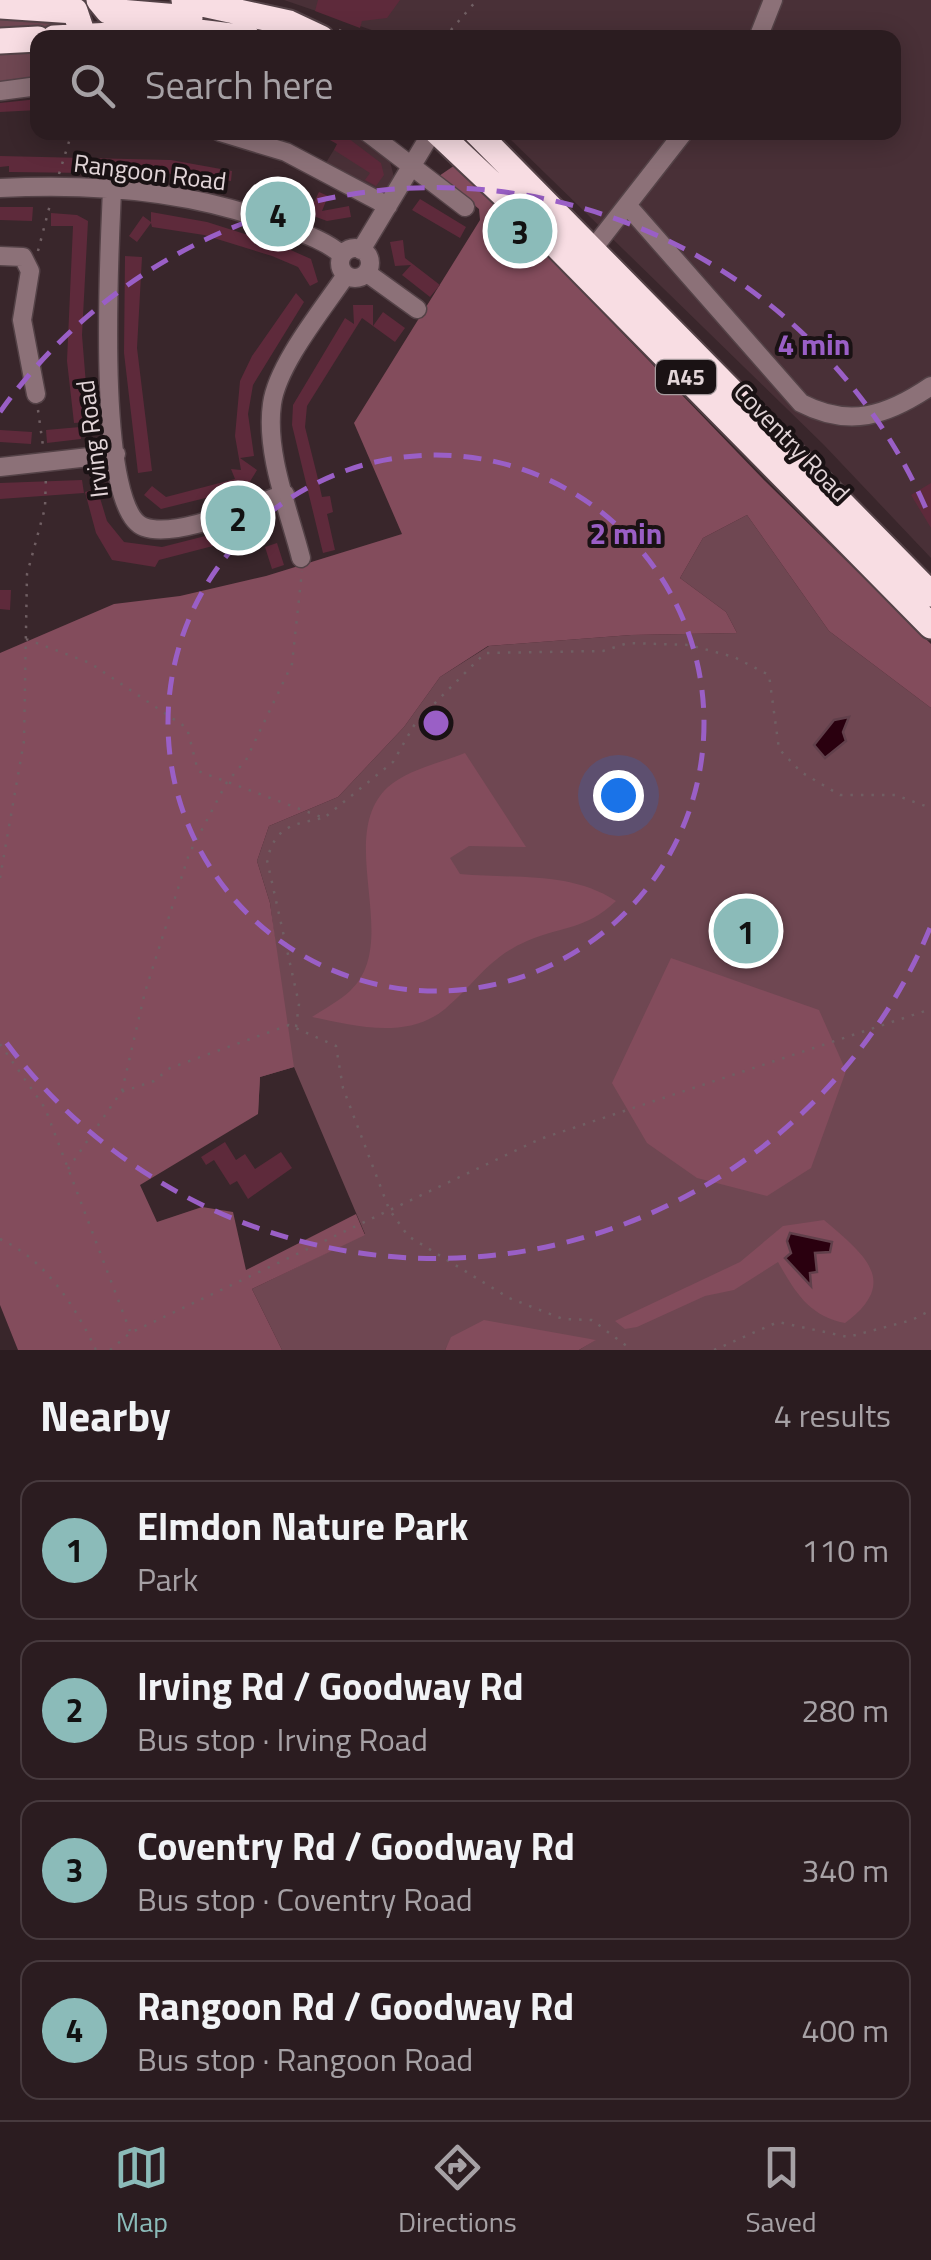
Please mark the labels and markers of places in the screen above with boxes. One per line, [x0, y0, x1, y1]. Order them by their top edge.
pin: 4 [246, 176, 310, 252]
pin: 3 [488, 194, 552, 268]
pin: 2 [206, 480, 270, 556]
centre of rings [418, 705, 454, 741]
pin: 1 [714, 894, 778, 968]

